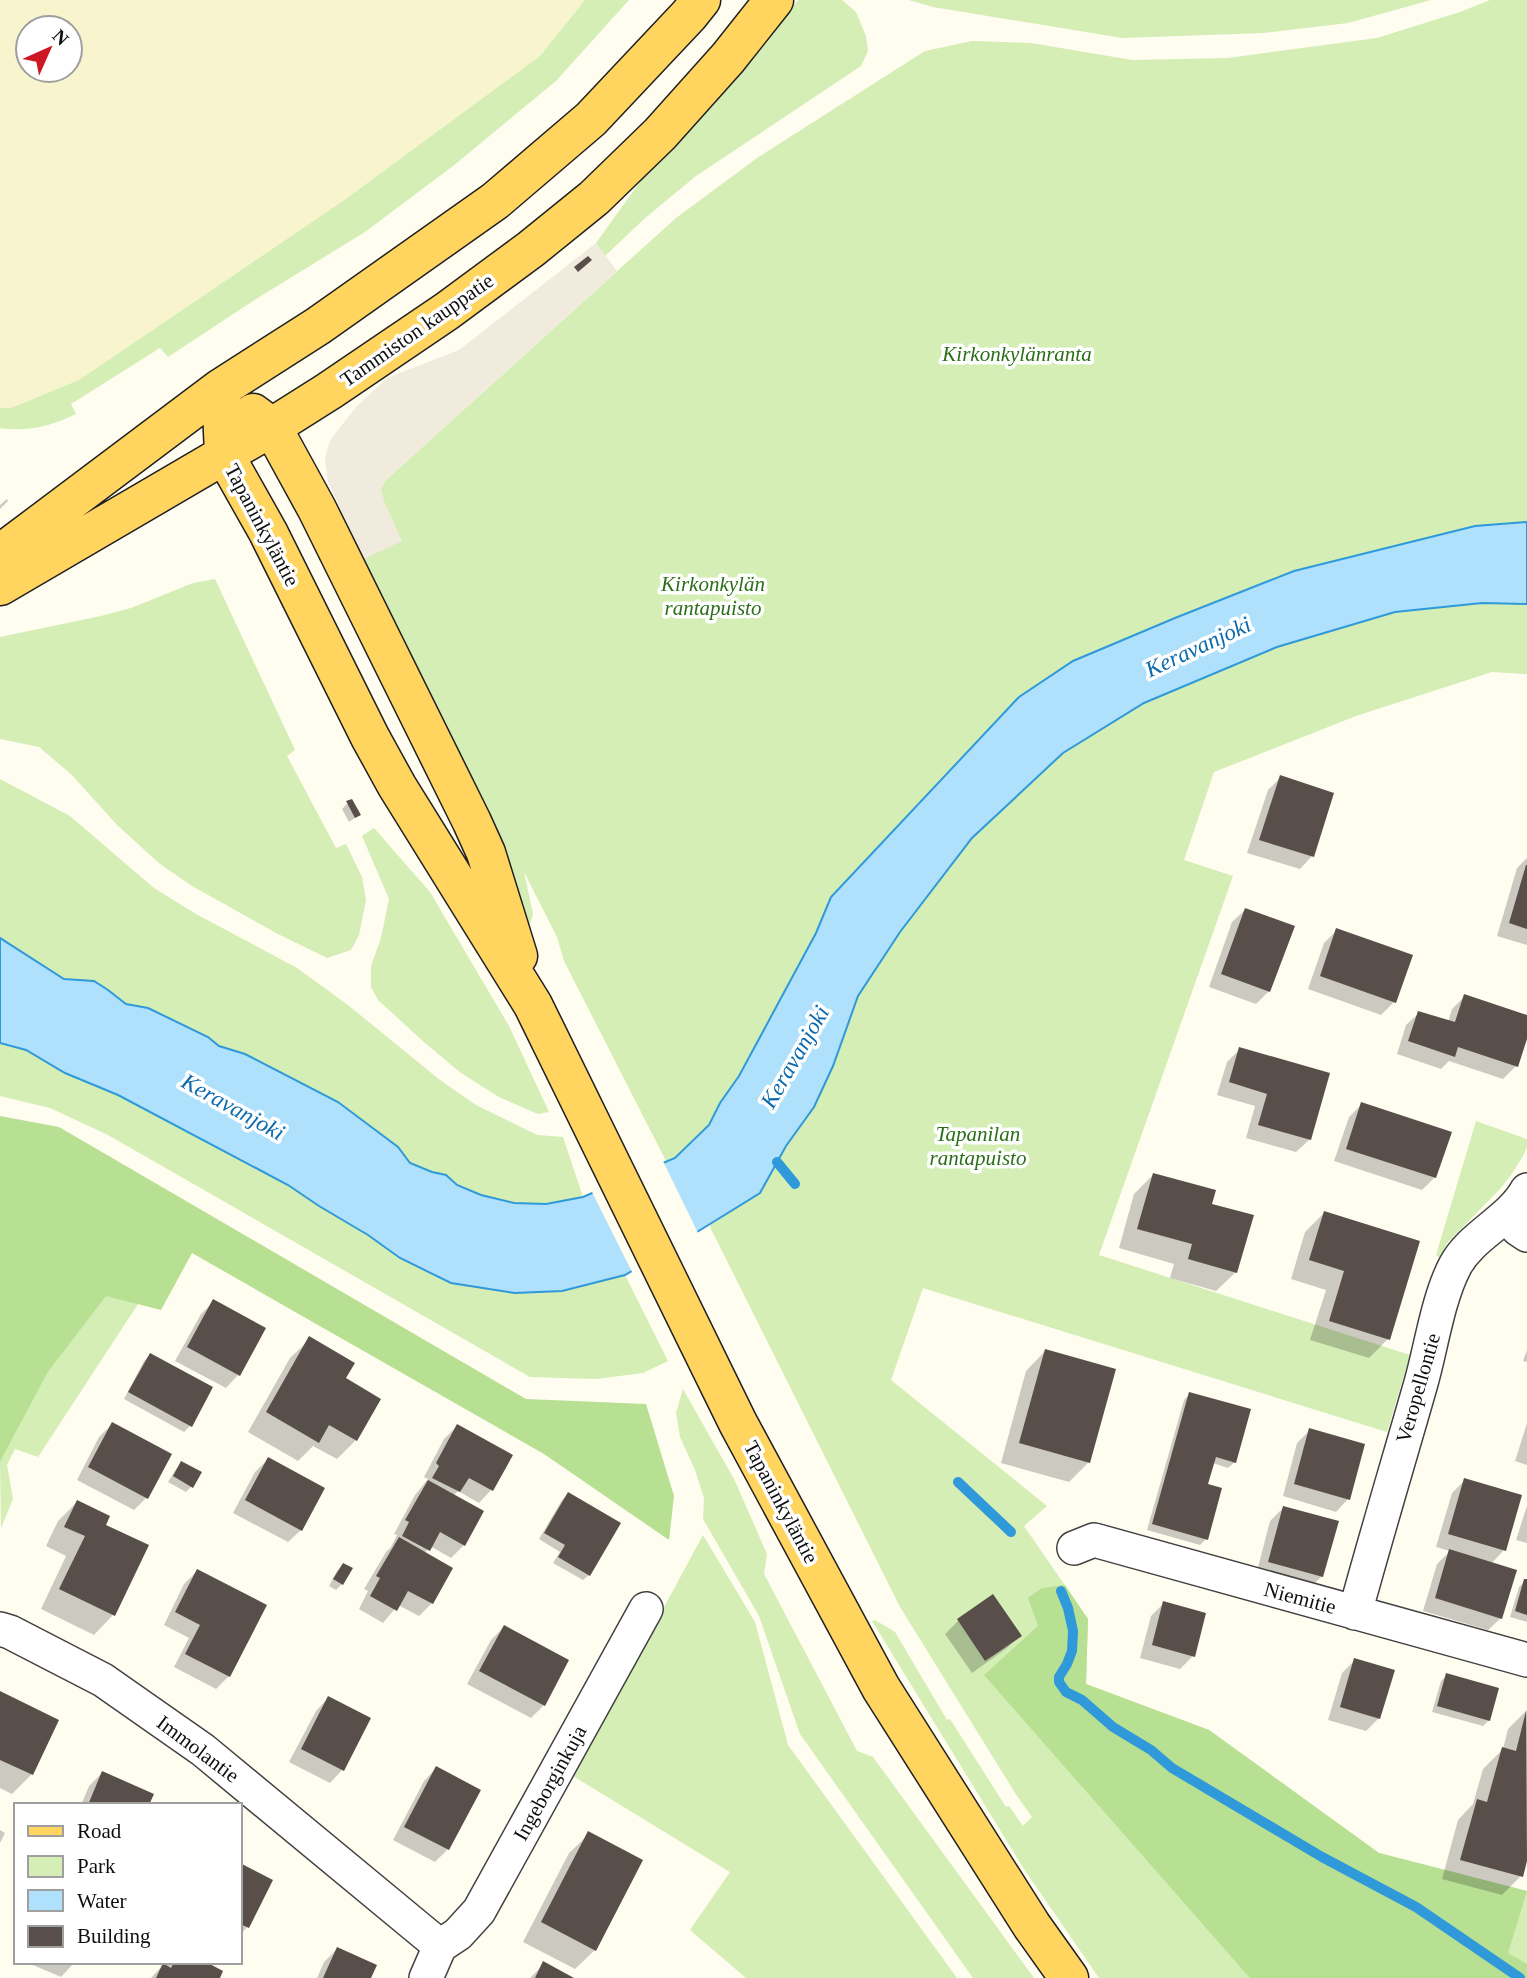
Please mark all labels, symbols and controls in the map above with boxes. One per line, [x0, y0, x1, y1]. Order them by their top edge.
north arrow [14, 14, 84, 84]
text: N [48, 25, 73, 50]
street label: Tammiston kauppatie [336, 268, 498, 392]
park label: Kirkonkylänranta [941, 342, 1092, 366]
street label: Tapaninkyläntie [220, 460, 304, 590]
park label: Kirkonkylän rantapuisto [660, 572, 765, 620]
water label: Keravanjoki [1140, 612, 1255, 683]
water label: Keravanjoki [755, 1002, 834, 1113]
water label: Keravanjoki [176, 1068, 289, 1145]
park label: Tapanilan rantapuisto [930, 1122, 1026, 1170]
street label: Veropellontie [1391, 1330, 1445, 1446]
street label: Tapaninkyläntie [739, 1437, 823, 1567]
street label: Niemitie [1261, 1577, 1339, 1619]
street label: Immolantie [152, 1710, 244, 1788]
street label: Ingeborginkuja [508, 1721, 592, 1845]
legend [14, 1803, 242, 1964]
text: Road [77, 1819, 122, 1843]
text: Park [77, 1854, 116, 1878]
text: Water [77, 1889, 127, 1913]
text: Building [77, 1924, 151, 1948]

